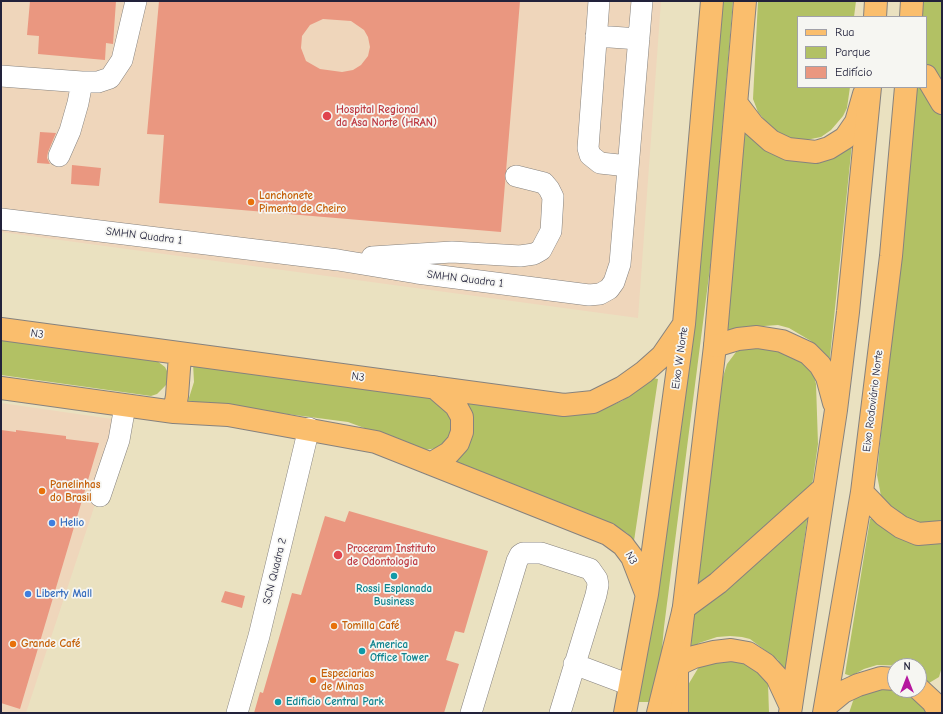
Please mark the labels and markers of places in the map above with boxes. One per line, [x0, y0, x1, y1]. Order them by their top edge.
place label: Hospital Regional da Asa Norte (HRAN) [336, 103, 437, 129]
marker: Hospital Regional da Asa Norte (HRAN) [321, 110, 333, 122]
place label: Lanchonete Pimenta de Cheiro [259, 189, 346, 215]
marker: Lanchonete Pimenta de Cheiro [246, 197, 256, 207]
place label: Panelinhas do Brasil [50, 478, 100, 504]
marker: Panelinhas do Brasil [37, 486, 47, 496]
place label: Helio [60, 516, 84, 530]
marker: Helio [47, 518, 57, 528]
place label: Proceram Instituto de Odontologia [347, 542, 436, 568]
marker: Proceram Instituto de Odontologia [332, 549, 344, 561]
marker: Rossi Esplanada Business [389, 571, 399, 581]
place label: Rossi Esplanada Business [356, 582, 432, 608]
place label: Liberty Mall [36, 587, 92, 601]
marker: Liberty Mall [23, 589, 33, 599]
place label: Tomilla Café [342, 619, 399, 633]
marker: Tomilla Café [329, 621, 339, 631]
place label: Grande Café [21, 637, 80, 651]
place label: America Office Tower [370, 638, 428, 664]
marker: Grande Café [8, 639, 18, 649]
marker: America Office Tower [357, 646, 367, 656]
place label: Especiarias de Minas [321, 667, 374, 693]
marker: Especiarias de Minas [308, 675, 318, 685]
place label: Edificio Central Park [286, 695, 384, 709]
marker: Edificio Central Park [273, 697, 283, 707]

